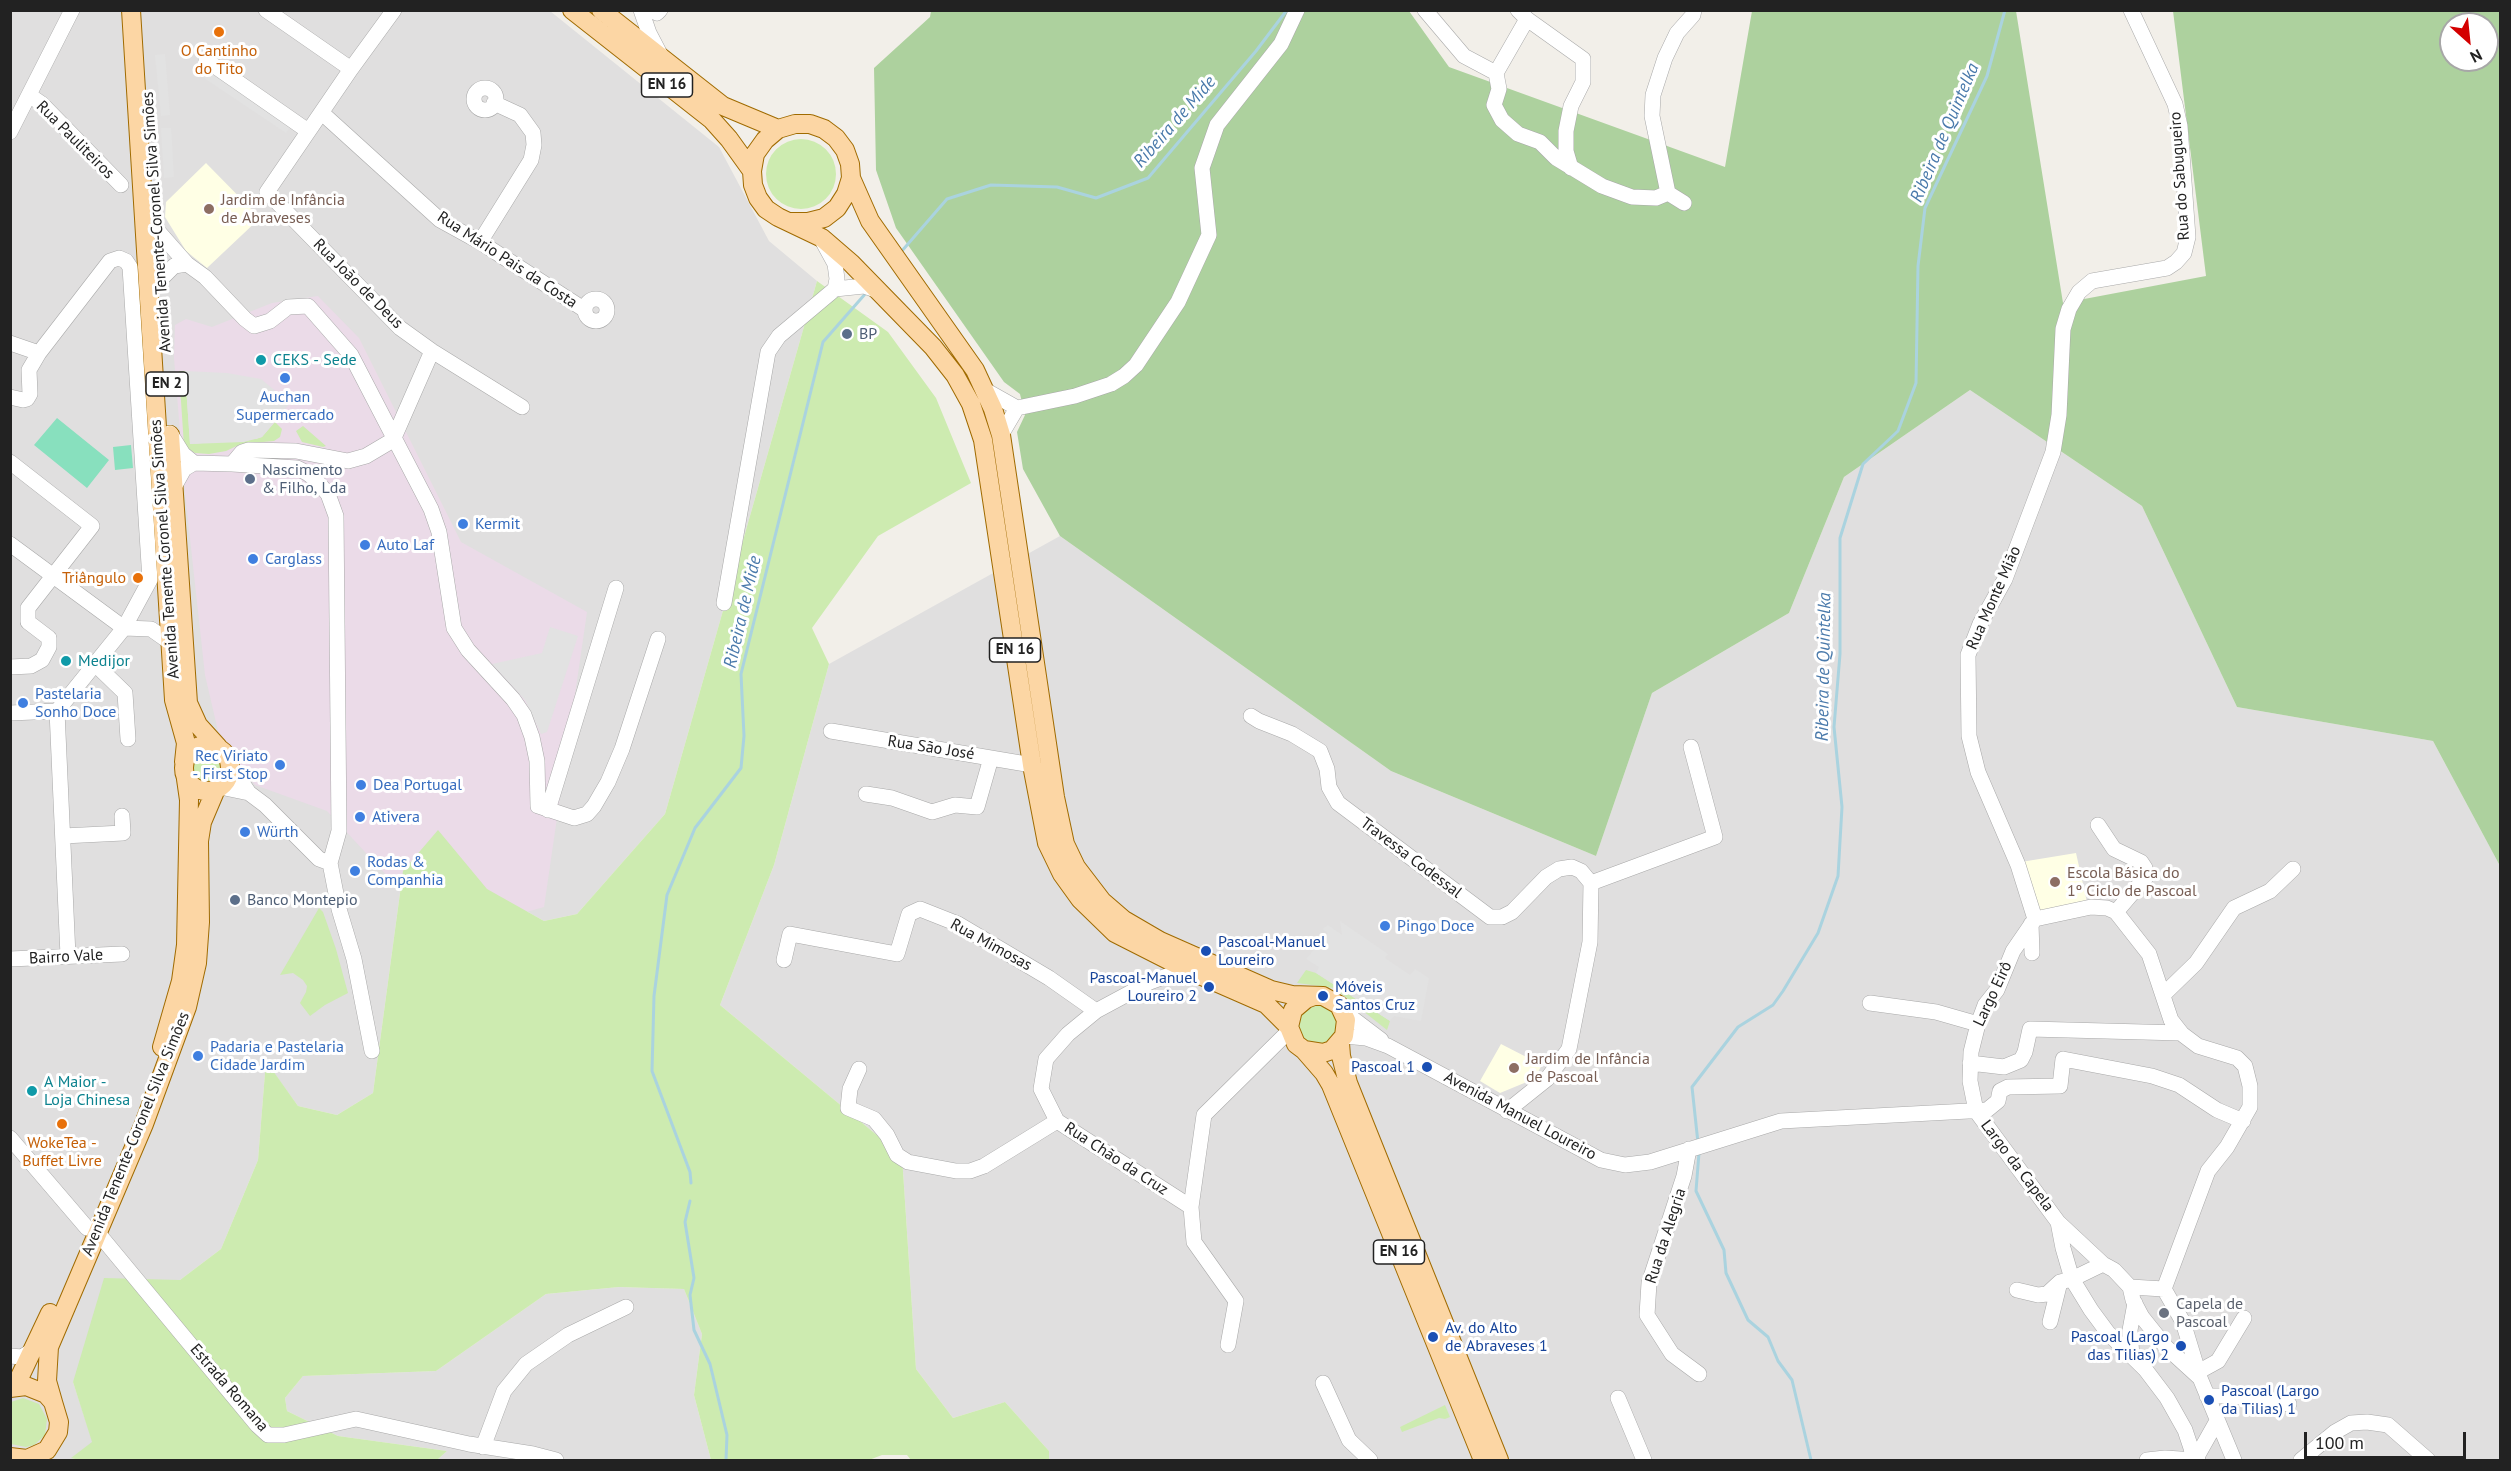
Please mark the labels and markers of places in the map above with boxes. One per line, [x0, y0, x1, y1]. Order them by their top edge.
marker: O Cantinho do Tito [212, 25, 226, 39]
place label: O Cantinho do Tito [181, 41, 257, 79]
place label: Jardim de Infância de Abraveses [221, 190, 345, 228]
marker: Jardim de Infância de Abraveses [202, 202, 216, 216]
place label: BP [859, 324, 877, 344]
marker: BP [840, 327, 854, 341]
place label: CEKS - Sede [273, 350, 357, 370]
marker: CEKS - Sede [254, 353, 268, 367]
marker: Auchan Supermercado [278, 371, 292, 385]
place label: Auchan Supermercado [236, 387, 334, 425]
place label: Nascimento & Filho, Lda [262, 460, 346, 498]
marker: Nascimento & Filho, Lda [243, 472, 257, 486]
place label: Kermit [475, 514, 520, 534]
marker: Kermit [456, 517, 470, 531]
place label: Auto Laf [377, 535, 434, 555]
marker: Auto Laf [358, 538, 372, 552]
place label: Carglass [265, 549, 322, 569]
marker: Carglass [246, 552, 260, 566]
place label: Triângulo [62, 568, 126, 588]
marker: Triângulo [131, 571, 145, 585]
place label: Medijor [78, 651, 130, 671]
marker: Medijor [59, 654, 73, 668]
place label: Pastelaria Sonho Doce [35, 684, 116, 722]
marker: Pastelaria Sonho Doce [16, 696, 30, 710]
place label: Rec Viriato - First Stop [193, 746, 268, 784]
marker: Rec Viriato - First Stop [273, 758, 287, 772]
place label: Dea Portugal [373, 775, 462, 795]
marker: Dea Portugal [354, 778, 368, 792]
place label: Ativera [372, 807, 420, 827]
marker: Ativera [353, 810, 367, 824]
place label: Würth [257, 822, 298, 842]
marker: Würth [238, 825, 252, 839]
place label: Rodas & Companhia [367, 852, 443, 890]
place label: Escola Básica do 1º Ciclo de Pascoal [2067, 863, 2197, 901]
marker: Rodas & Companhia [348, 864, 362, 878]
marker: Escola Básica do 1º Ciclo de Pascoal [2048, 875, 2062, 889]
place label: Banco Montepio [247, 890, 358, 910]
marker: Banco Montepio [228, 893, 242, 907]
place label: Pingo Doce [1397, 916, 1474, 936]
marker: Pingo Doce [1378, 919, 1392, 933]
place label: Pascoal-Manuel Loureiro [1218, 932, 1326, 970]
marker: Pascoal-Manuel Loureiro [1199, 944, 1213, 958]
place label: Pascoal-Manuel Loureiro 2 [1089, 968, 1197, 1006]
place label: Móveis Santos Cruz [1335, 977, 1415, 1015]
marker: Pascoal-Manuel Loureiro 2 [1202, 980, 1216, 994]
marker: Móveis Santos Cruz [1316, 989, 1330, 1003]
place label: Padaria e Pastelaria Cidade Jardim [210, 1037, 344, 1075]
marker: Padaria e Pastelaria Cidade Jardim [191, 1049, 205, 1063]
place label: Jardim de Infância de Pascoal [1526, 1049, 1650, 1087]
place label: Pascoal 1 [1351, 1057, 1415, 1077]
marker: Pascoal 1 [1420, 1060, 1434, 1074]
marker: Jardim de Infância de Pascoal [1507, 1061, 1521, 1075]
place label: A Maior - Loja Chinesa [44, 1072, 130, 1110]
marker: A Maior - Loja Chinesa [25, 1084, 39, 1098]
marker: WokeTea - Buffet Livre [55, 1117, 69, 1131]
place label: WokeTea - Buffet Livre [22, 1133, 102, 1171]
place label: Capela de Pascoal [2176, 1294, 2243, 1332]
marker: Capela de Pascoal [2157, 1306, 2171, 1320]
place label: Av. do Alto de Abraveses 1 [1445, 1318, 1548, 1356]
place label: Pascoal (Largo das Tilias) 2 [2071, 1327, 2169, 1365]
marker: Av. do Alto de Abraveses 1 [1426, 1330, 1440, 1344]
marker: Pascoal (Largo das Tilias) 2 [2174, 1339, 2188, 1353]
place label: Pascoal (Largo da Tilias) 1 [2221, 1381, 2319, 1419]
marker: Pascoal (Largo da Tilias) 1 [2202, 1393, 2216, 1407]

